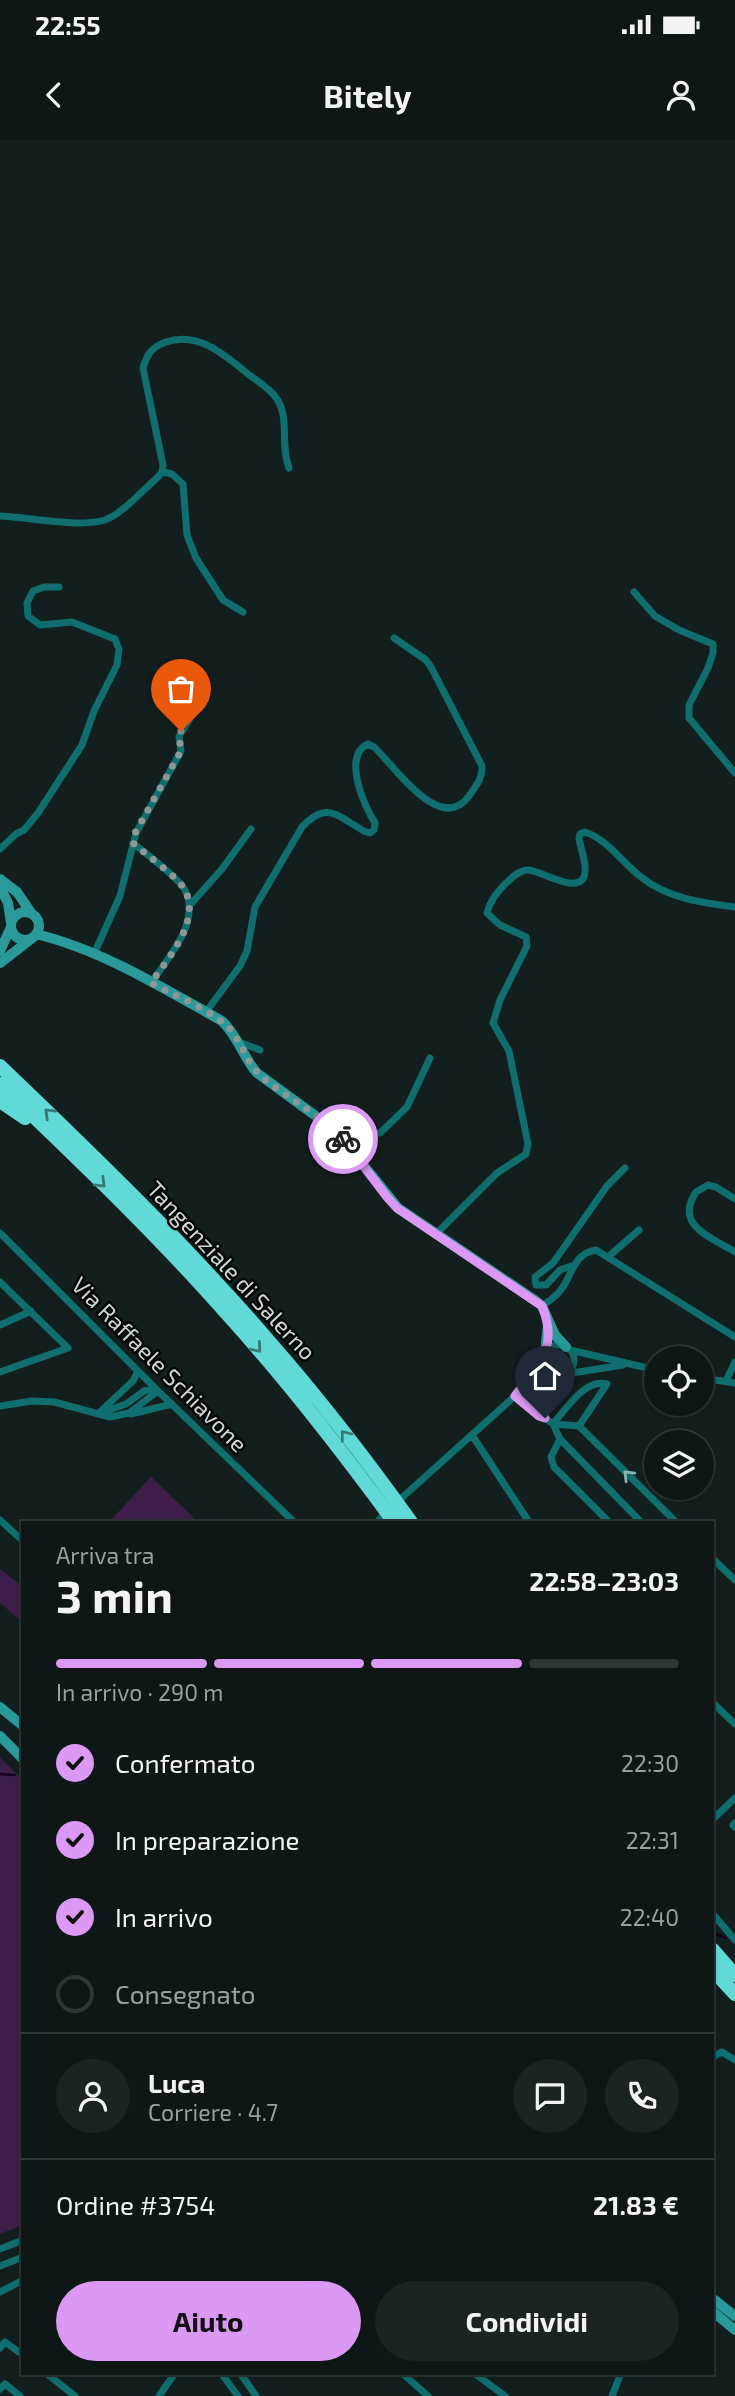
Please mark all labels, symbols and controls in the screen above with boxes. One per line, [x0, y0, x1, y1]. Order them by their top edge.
text: 22:55 [35, 9, 101, 40]
icon: back [35, 76, 73, 114]
text: Bitely [323, 76, 412, 114]
icon: person [662, 76, 700, 114]
pin [151, 659, 211, 731]
icon: bag [162, 670, 200, 708]
courier [308, 1104, 378, 1174]
one-way arrow [44, 1109, 57, 1122]
icon: bike [324, 1120, 362, 1158]
one-way arrow [93, 1175, 106, 1188]
street label: Tangenziale di Salerno [142, 1175, 322, 1365]
street label: Via Raffaele Schiavone [66, 1270, 254, 1458]
one-way arrow [249, 1341, 262, 1353]
pin [515, 1346, 575, 1418]
map controls [644, 1346, 714, 1500]
button: locate [644, 1346, 714, 1416]
icon: home [526, 1357, 564, 1395]
one-way arrow [341, 1430, 354, 1442]
button: layers [644, 1430, 714, 1500]
one-way arrow [623, 1470, 636, 1483]
text: Arriva tra [56, 1541, 155, 1569]
text: 22:58–23:03 [529, 1565, 679, 1596]
text: 3 min [56, 1567, 173, 1622]
text: In arrivo · 290 m [56, 1678, 223, 1706]
icon: check [56, 1744, 94, 1782]
text: Confermato [115, 1747, 255, 1778]
text: 22:30 [621, 1749, 679, 1777]
icon: check [56, 1821, 94, 1859]
text: In preparazione [115, 1824, 299, 1855]
text: 22:31 [626, 1826, 679, 1854]
icon: check [56, 1898, 94, 1936]
text: In arrivo [115, 1901, 213, 1932]
text: 22:40 [620, 1903, 679, 1931]
text: Consegnato [115, 1978, 255, 2009]
button: person [56, 2059, 130, 2133]
button: chat [513, 2059, 587, 2133]
button: phone [605, 2059, 679, 2133]
text: Luca [148, 2067, 205, 2098]
text: Corriere · 4.7 [148, 2098, 278, 2126]
text: Ordine #3754 [56, 2189, 215, 2220]
text: 21.83 € [593, 2189, 679, 2220]
button: Aiuto [56, 2281, 361, 2361]
button: Condividi [375, 2281, 679, 2361]

